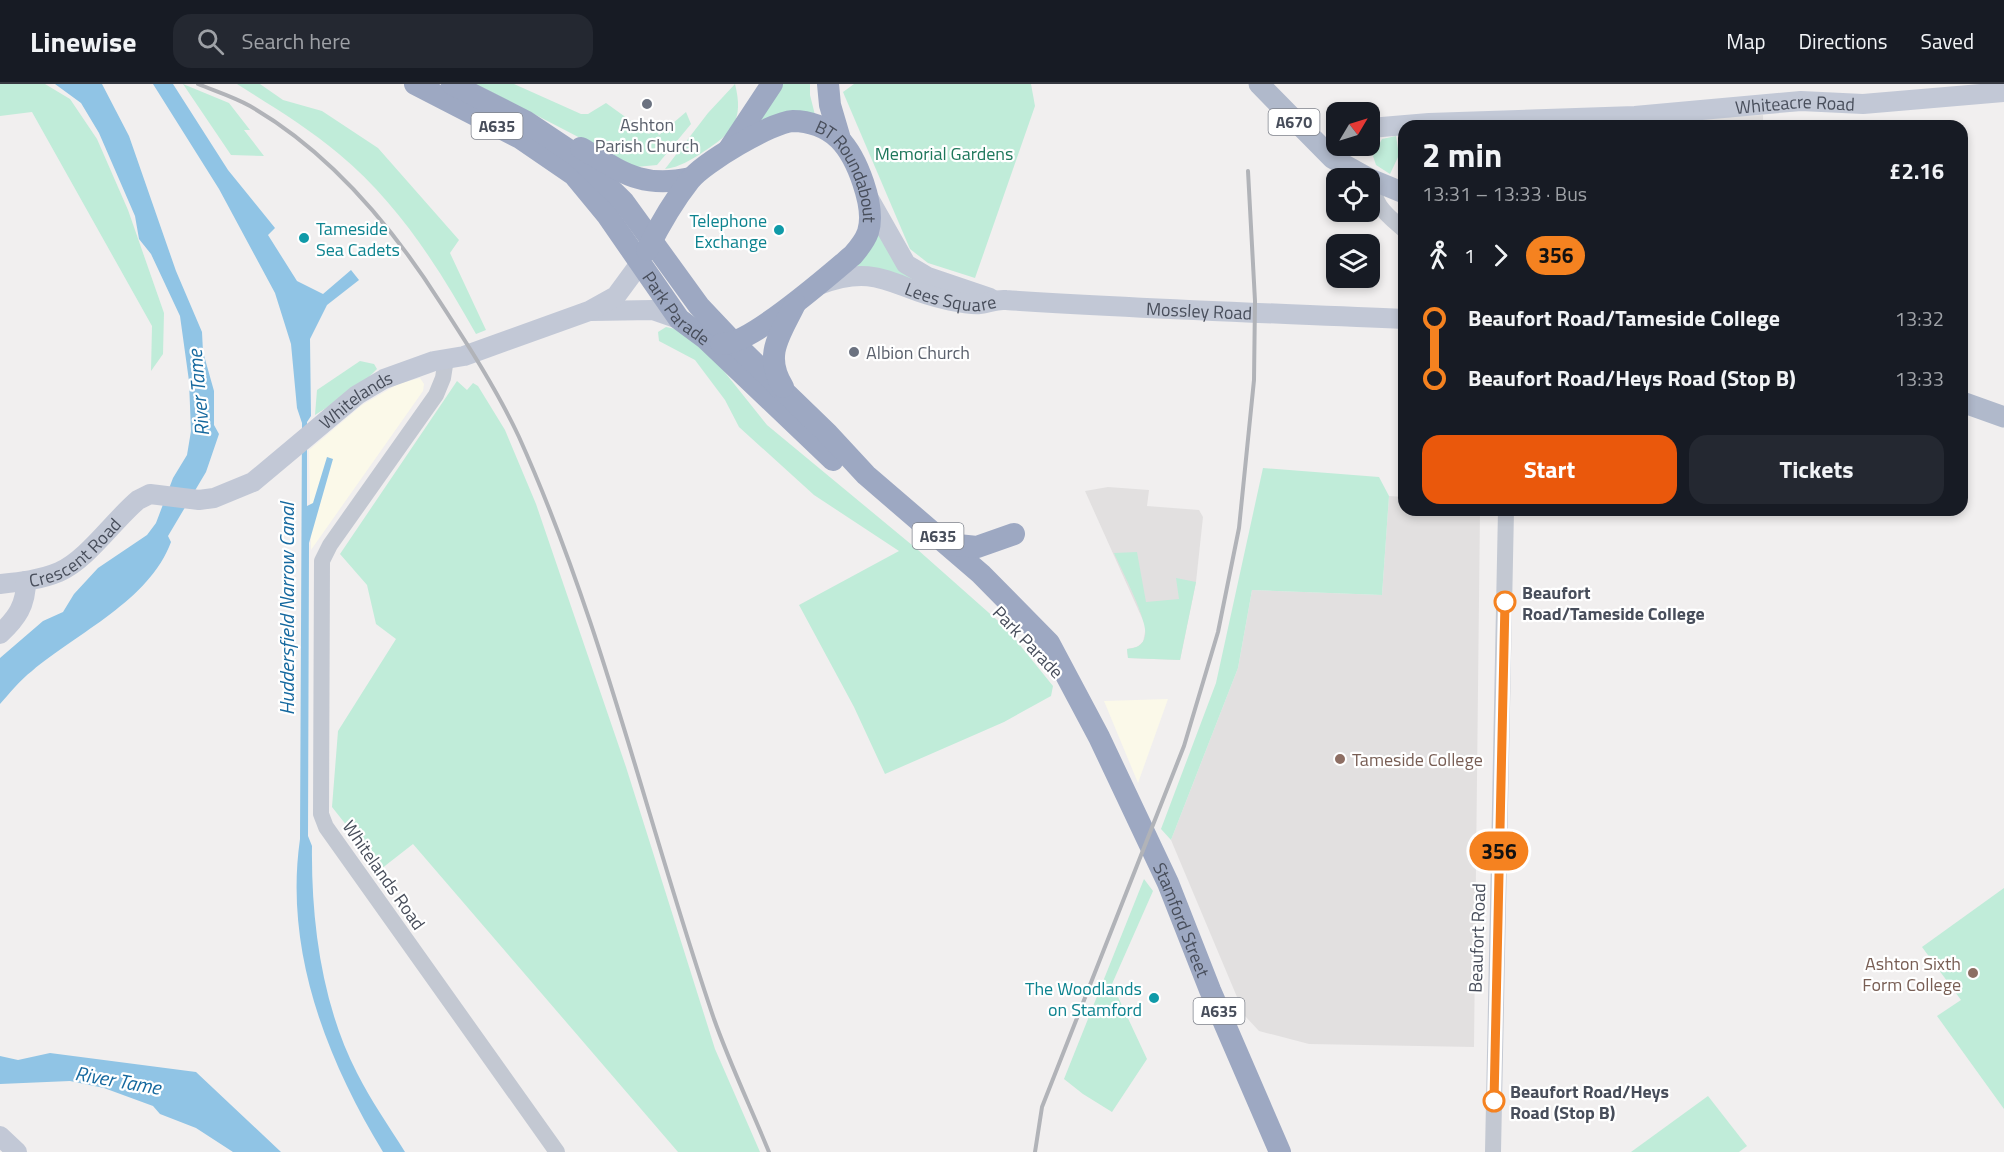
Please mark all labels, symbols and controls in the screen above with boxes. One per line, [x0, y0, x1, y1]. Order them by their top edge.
search box [173, 14, 593, 68]
text: Linewise [30, 20, 137, 63]
text: Search here [242, 24, 351, 58]
icon: search [194, 25, 227, 58]
text: Map [1726, 25, 1766, 57]
text: Directions [1799, 25, 1888, 57]
text: Saved [1921, 25, 1974, 57]
street label: Whiteacre Road [1734, 87, 1856, 120]
marker: Ashton Parish Church [640, 97, 654, 111]
north arrow [1326, 102, 1380, 156]
map controls [1326, 102, 1380, 288]
road number: A670 [1268, 109, 1320, 135]
place label: Ashton Parish Church [595, 111, 699, 159]
road number: A635 [472, 113, 522, 139]
street label: BT Roundabout [811, 113, 883, 224]
text: 2 min [1422, 130, 1502, 180]
park label: Memorial Gardens [875, 140, 1013, 167]
text: £2.16 [1889, 154, 1944, 188]
button: locate [1326, 168, 1380, 222]
text: 13:31 – 13:33 · Bus [1422, 178, 1587, 209]
place label: Telephone Exchange [689, 207, 767, 255]
place label: Tameside Sea Cadets [316, 215, 400, 263]
marker: Telephone Exchange [772, 223, 786, 237]
marker: Tameside Sea Cadets [297, 231, 311, 245]
button: layers [1326, 234, 1380, 288]
icon: walk [1422, 239, 1455, 272]
icon: forward [1484, 239, 1517, 272]
text: 356 [1538, 239, 1573, 271]
text: 1 [1464, 240, 1475, 271]
street label: Park Parade [636, 265, 716, 351]
street label: Lees Square [901, 275, 999, 318]
street label: Mossley Road [1146, 294, 1253, 326]
text: Beaufort Road/Tameside College [1468, 301, 1780, 335]
text: 13:32 [1895, 303, 1944, 334]
place label: Albion Church [866, 339, 970, 366]
marker: Albion Church [847, 345, 861, 359]
water label: River Tame [179, 347, 217, 438]
text: Beaufort Road/Heys Road (Stop B) [1468, 361, 1796, 395]
text: 13:33 [1895, 363, 1944, 394]
street label: Whitelands [313, 364, 396, 435]
button: Start [1422, 435, 1677, 504]
button: Tickets [1689, 435, 1944, 504]
water label: Huddersfield Narrow Canal [271, 500, 302, 715]
street label: Crescent Road [27, 511, 127, 594]
road number: A635 [912, 523, 964, 549]
place label: Beaufort Road/Tameside College [1522, 579, 1705, 627]
marker: Beaufort Road/Tameside College [1494, 591, 1516, 613]
street label: Park Parade [986, 600, 1070, 684]
place label: Tameside College [1352, 746, 1483, 773]
marker: Tameside College [1333, 752, 1347, 766]
street label: Whitelands Road [336, 815, 432, 935]
line badge: 356 [1464, 832, 1534, 870]
text: 356 [1481, 835, 1517, 867]
street label: Stamford Street [1147, 858, 1217, 982]
street label: Beaufort Road [1462, 883, 1492, 993]
place label: Ashton Sixth Form College [1862, 950, 1961, 998]
marker: Ashton Sixth Form College [1966, 966, 1980, 980]
place label: The Woodlands on Stamford [1025, 975, 1142, 1023]
marker: The Woodlands on Stamford [1147, 991, 1161, 1005]
road number: A635 [1194, 998, 1244, 1024]
water label: River Tame [73, 1057, 165, 1103]
place label: Beaufort Road/Heys Road (Stop B) [1510, 1078, 1669, 1126]
marker: Beaufort Road/Heys Road (Stop B) [1483, 1090, 1505, 1112]

